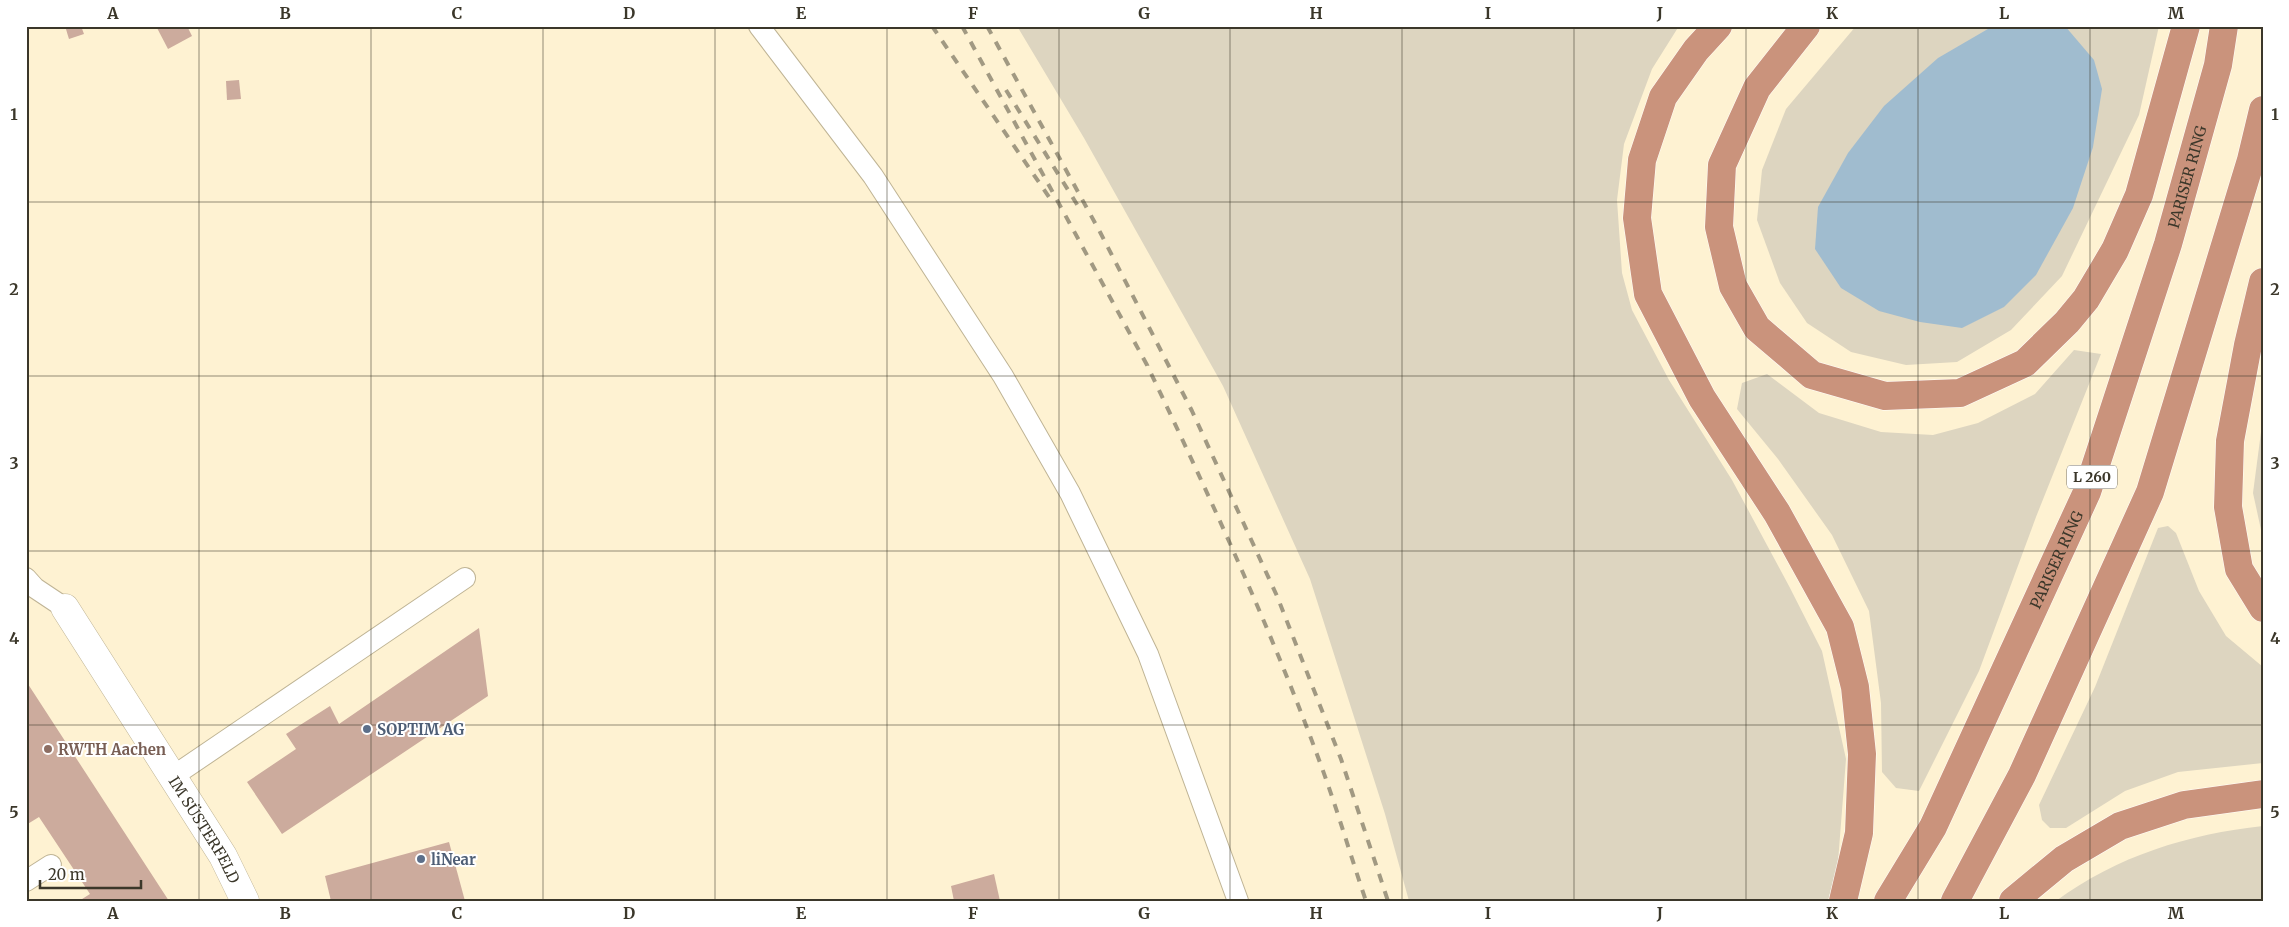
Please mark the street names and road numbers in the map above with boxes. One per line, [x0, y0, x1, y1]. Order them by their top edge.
street label: PARISER RING [2163, 123, 2210, 230]
road number: L 260 [2067, 466, 2117, 488]
street label: PARISER RING [2025, 507, 2087, 611]
street label: IM SÜSTERFELD [165, 772, 244, 886]

